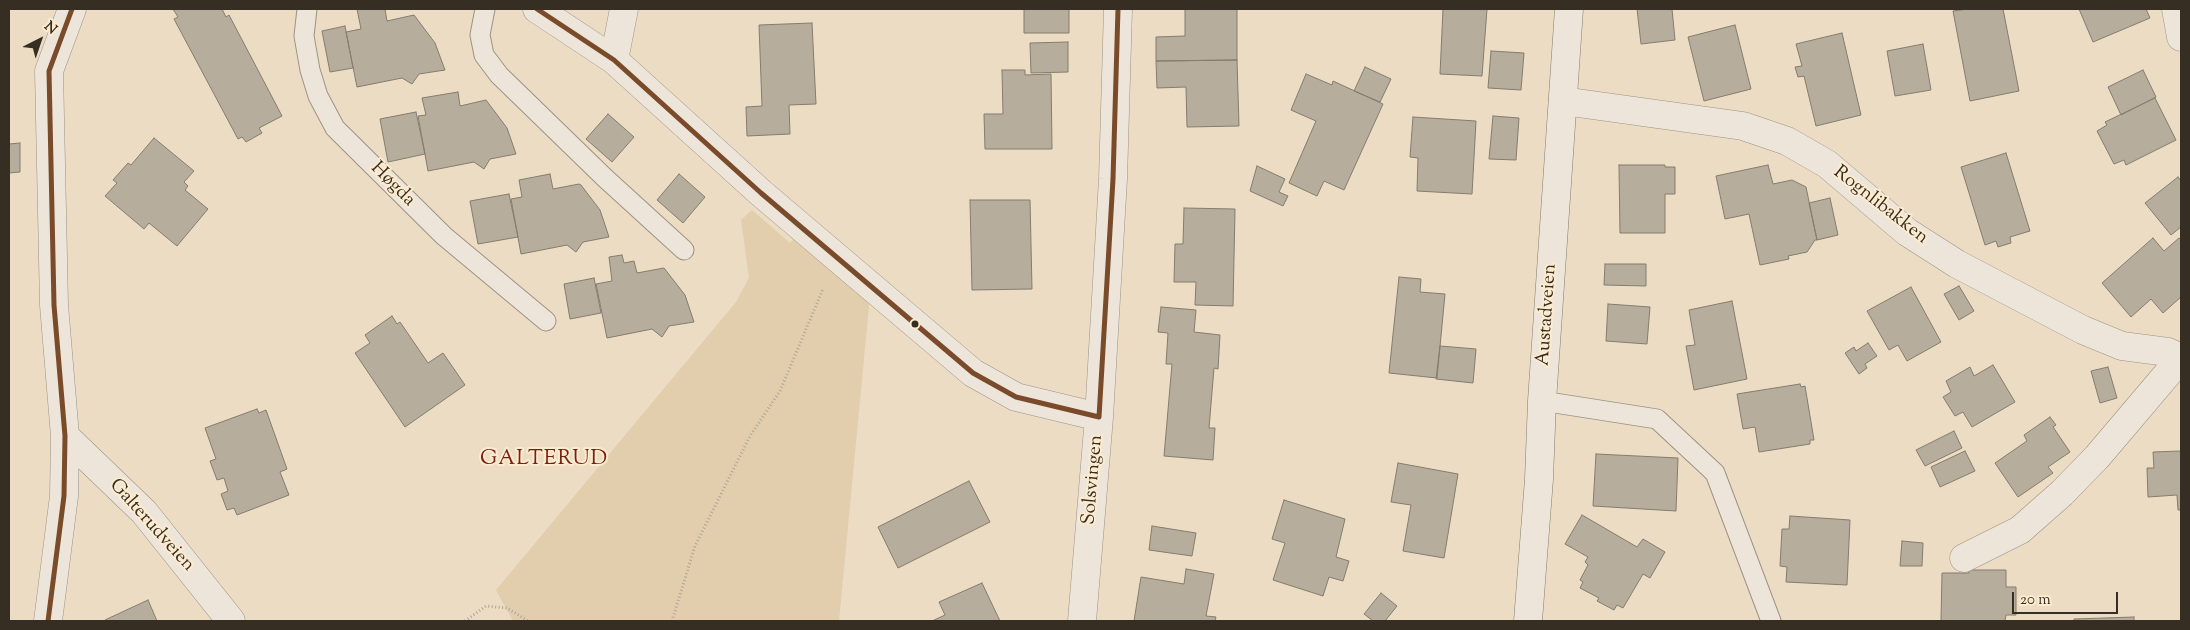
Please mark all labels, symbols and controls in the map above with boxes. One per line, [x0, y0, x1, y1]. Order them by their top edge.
north arrow [15, 15, 65, 65]
text: N [39, 17, 61, 40]
street label: Høgda [365, 158, 419, 212]
street label: Rognlibakken [1828, 162, 1932, 250]
street label: Austadveien [1533, 263, 1563, 367]
unlabelled marker [910, 319, 920, 329]
street label: Solsvingen [1079, 434, 1109, 526]
district label: GALTERUD [479, 447, 609, 473]
street label: Galterudveien [103, 475, 199, 577]
scale bar [2015, 582, 2121, 614]
text: 20 m [2020, 590, 2051, 611]

